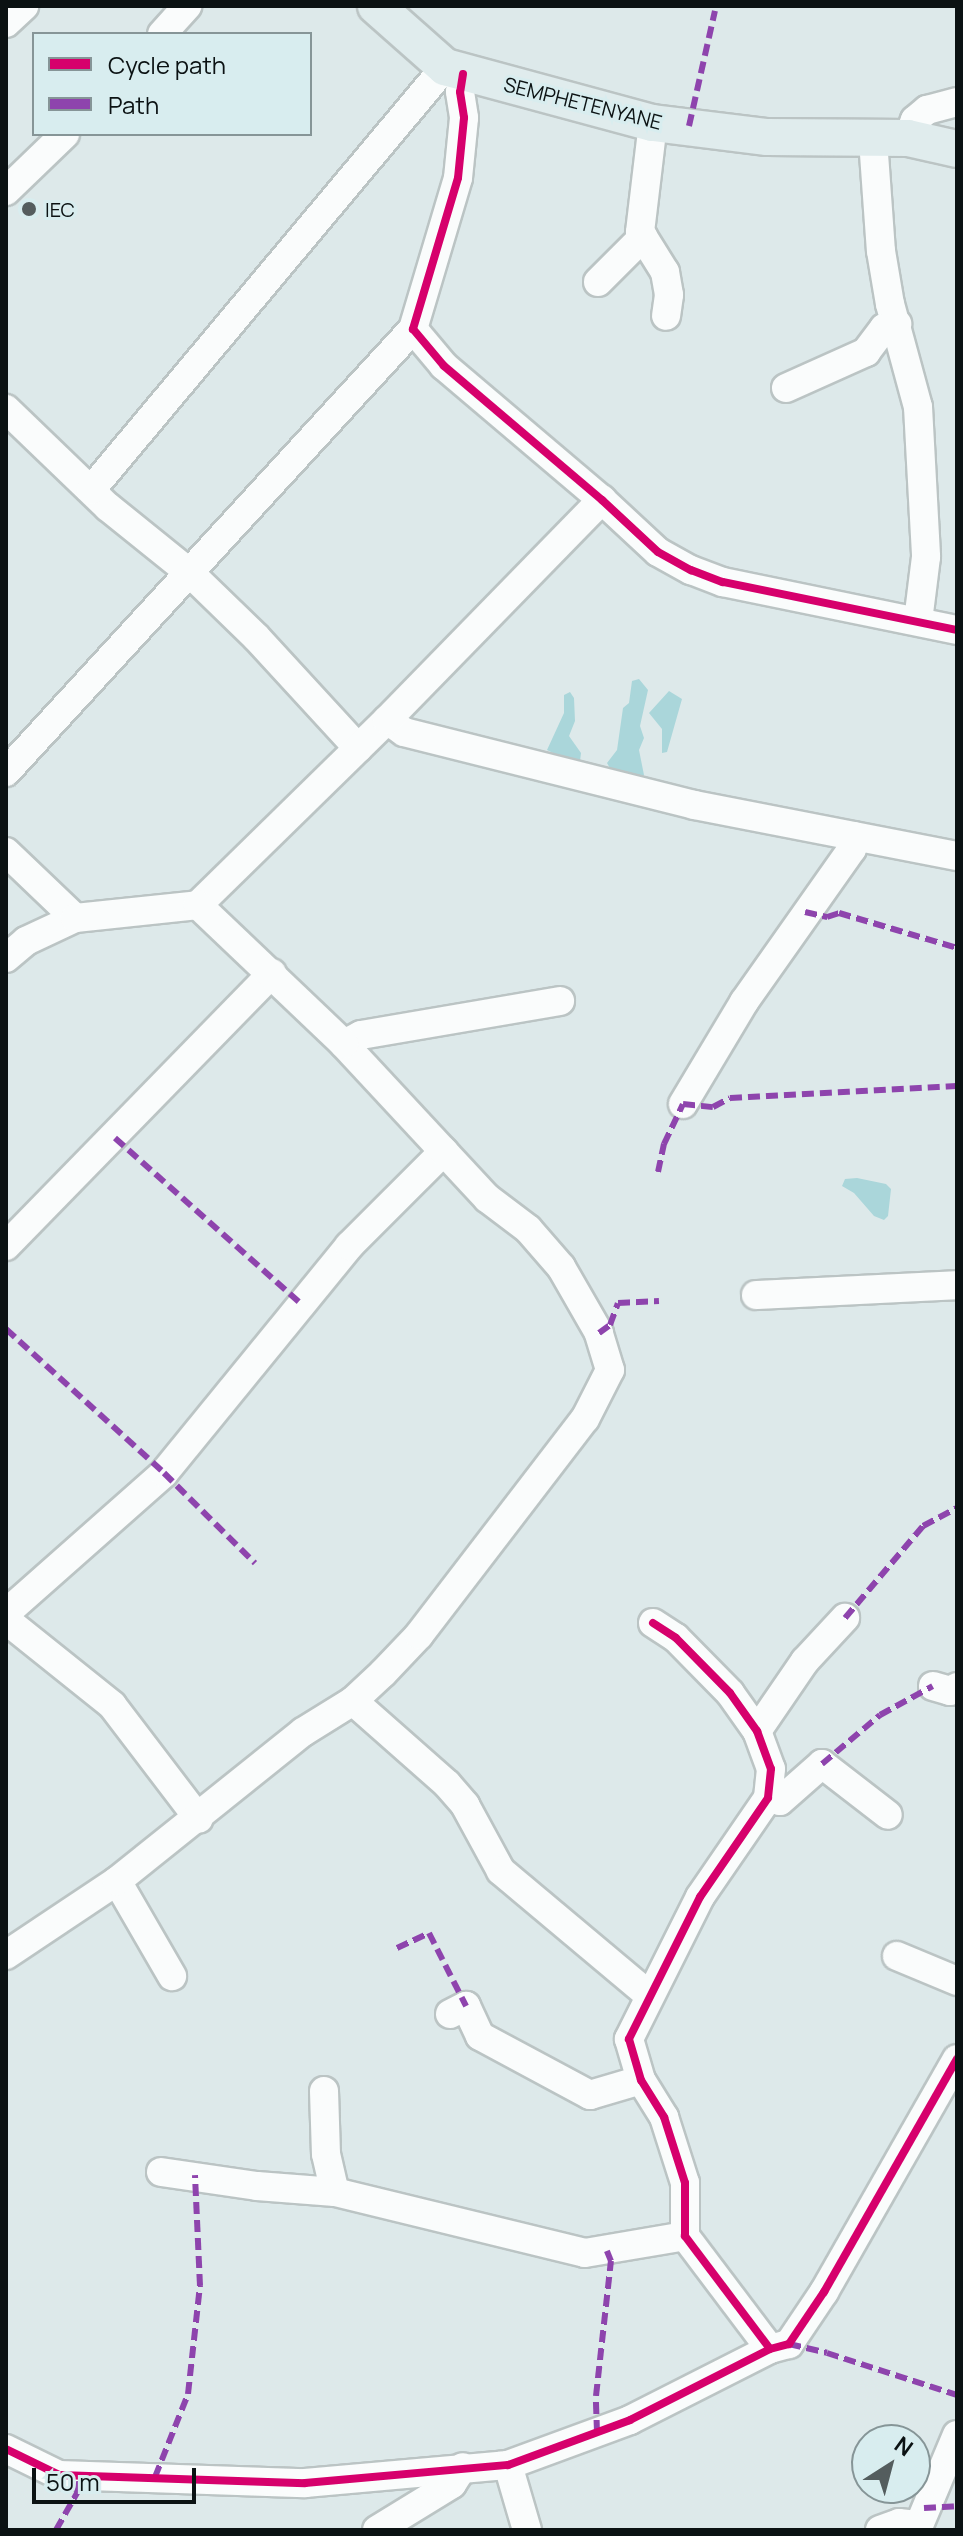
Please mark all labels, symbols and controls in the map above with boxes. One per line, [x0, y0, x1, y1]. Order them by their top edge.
legend [32, 32, 312, 136]
text: Cycle path [108, 48, 226, 81]
street label: SEMPHETENYANE [501, 72, 665, 134]
text: Path [108, 88, 159, 121]
place label: IEC [45, 197, 75, 221]
marker: IEC [20, 200, 38, 218]
north arrow [851, 2424, 931, 2504]
text: N [889, 2429, 919, 2463]
scale bar [36, 2452, 200, 2502]
text: 50 m [46, 2465, 100, 2498]

